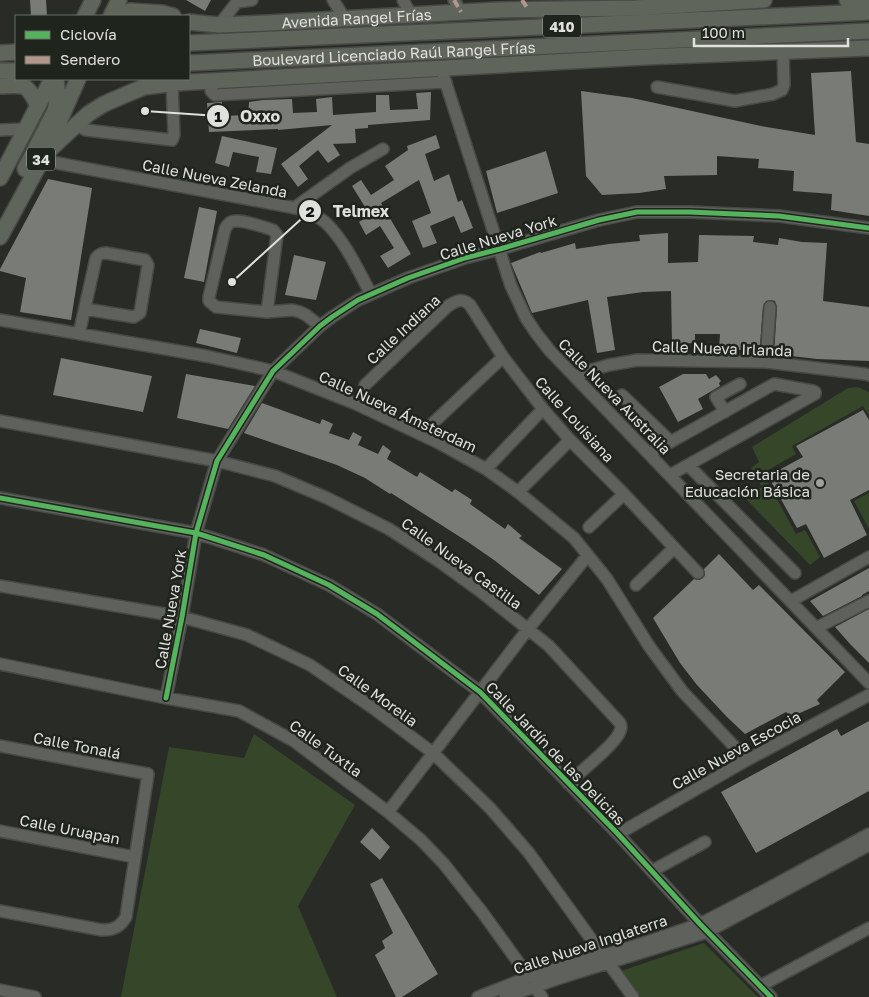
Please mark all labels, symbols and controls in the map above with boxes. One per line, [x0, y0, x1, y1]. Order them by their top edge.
street label: Avenida Rangel Frías [281, 5, 432, 31]
legend [15, 15, 190, 80]
road number: 410 [543, 15, 581, 38]
scale bar [694, 15, 848, 47]
text: 100 m [702, 23, 745, 41]
text: Ciclovía [60, 25, 117, 43]
street label: Boulevard Licenciado Raúl Rangel Frías [252, 38, 536, 69]
text: Sendero [60, 50, 120, 68]
callout: Oxxo [205, 101, 290, 132]
text: Oxxo [240, 106, 280, 126]
text: 1 [214, 107, 222, 125]
road number: 34 [27, 148, 55, 170]
street label: Calle Nueva Zelanda [141, 155, 289, 201]
callout: Telmex [298, 196, 399, 227]
text: Telmex [333, 201, 390, 221]
text: 2 [305, 202, 315, 220]
street label: Calle Nueva York [437, 211, 559, 263]
street label: Calle Indiana [363, 290, 443, 368]
street label: Calle Nueva Australia [555, 334, 675, 458]
street label: Calle Nueva Irlanda [652, 337, 792, 359]
street label: Calle Nueva Ámsterdam [316, 366, 480, 456]
street label: Calle Louisiana [532, 372, 618, 466]
place label: Secretaria de Educación Básica [685, 465, 810, 500]
marker: Secretaria de Educación Básica [814, 477, 826, 489]
street label: Calle Nueva Castilla [398, 513, 526, 613]
street label: Calle Nueva York [151, 547, 189, 670]
street label: Calle Morelia [335, 660, 421, 730]
street label: Calle Jardín de las Delicias [483, 677, 629, 829]
street label: Calle Nueva Escocia [668, 707, 804, 793]
street label: Calle Tuxtla [286, 716, 366, 780]
street label: Calle Tonalá [32, 728, 122, 762]
street label: Calle Uruapan [18, 810, 122, 848]
street label: Calle Nueva Inglaterra [511, 911, 669, 977]

